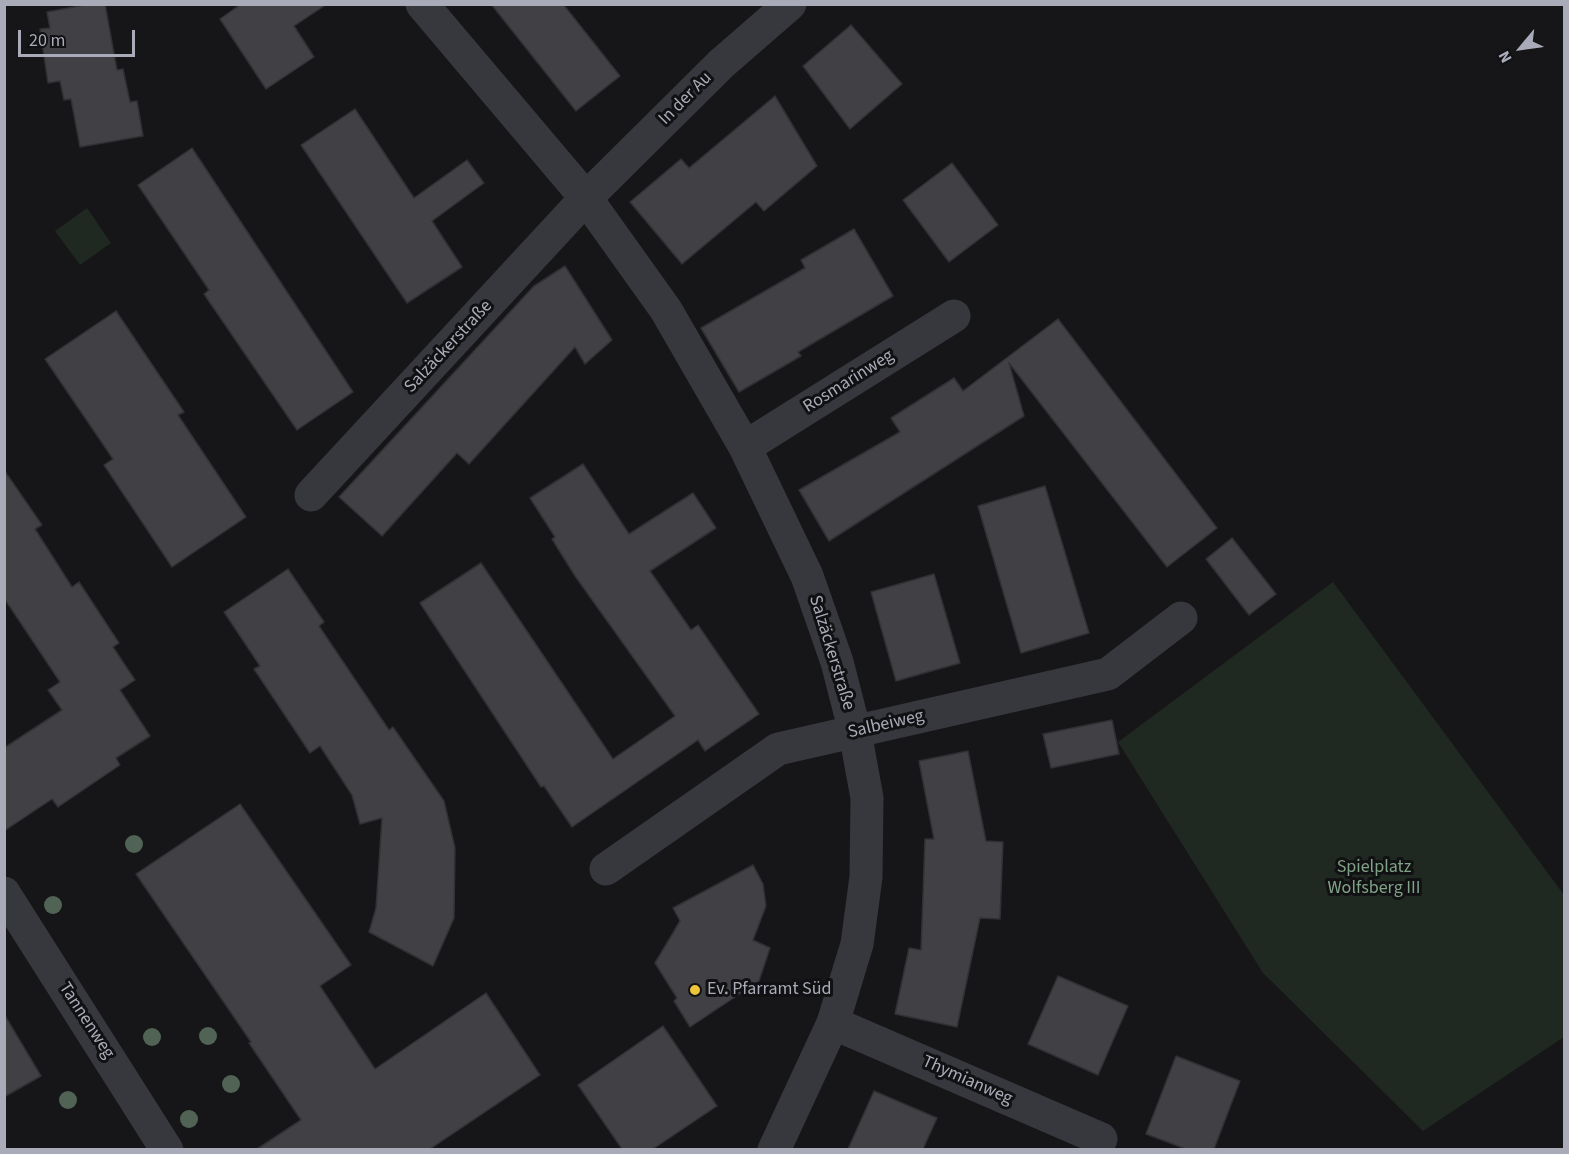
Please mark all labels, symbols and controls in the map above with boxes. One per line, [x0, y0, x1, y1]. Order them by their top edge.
scale bar [21, 18, 138, 56]
north arrow [1491, 18, 1551, 78]
text: 20 m [29, 28, 65, 53]
text: N [1493, 47, 1517, 67]
street label: In der Au [655, 68, 717, 130]
street label: Salzäckerstraße [401, 296, 497, 398]
street label: Rosmarinweg [800, 346, 898, 418]
street label: Salzäckerstraße [803, 593, 859, 713]
street label: Salbeiweg [846, 706, 926, 744]
park label: Spielplatz Wolfsberg III [1327, 857, 1421, 900]
street label: Tannenweg [53, 979, 119, 1063]
place label: Ev. Pfarramt Süd [707, 979, 831, 1001]
marker: Ev. Pfarramt Süd [688, 983, 702, 997]
street label: Thymianweg [918, 1051, 1016, 1111]

